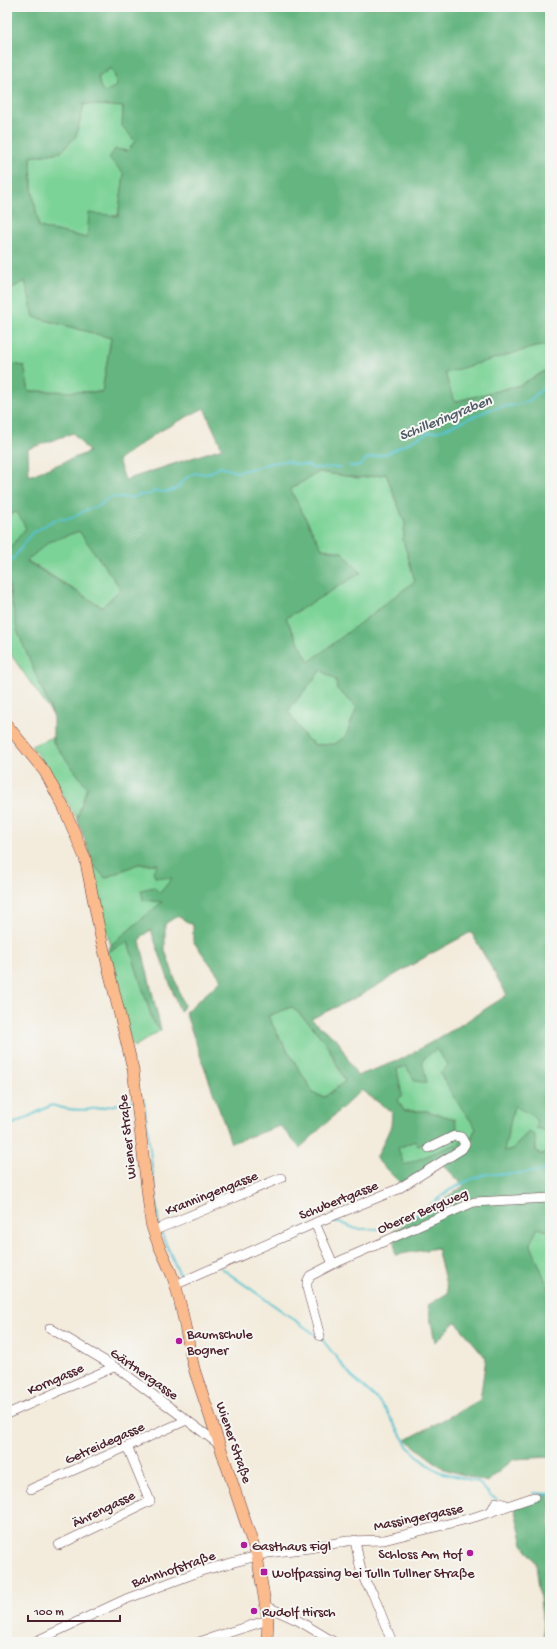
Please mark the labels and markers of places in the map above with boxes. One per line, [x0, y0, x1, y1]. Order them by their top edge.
place label: Baumschule Bogner [186, 1327, 254, 1360]
marker: Baumschule Bogner [174, 1336, 184, 1346]
place label: Gasthaus Figl [252, 1539, 331, 1556]
marker: Gasthaus Figl [239, 1540, 249, 1550]
place label: Schloss Am Hof [378, 1547, 464, 1564]
marker: Schloss Am Hof [465, 1548, 475, 1558]
place label: Wolfpassing bei Tulln Tullner Straße [272, 1566, 475, 1583]
marker: Wolfpassing bei Tulln Tullner Straße [259, 1567, 269, 1577]
place label: Rudolf Hirsch [262, 1605, 336, 1622]
marker: Rudolf Hirsch [249, 1606, 259, 1616]

